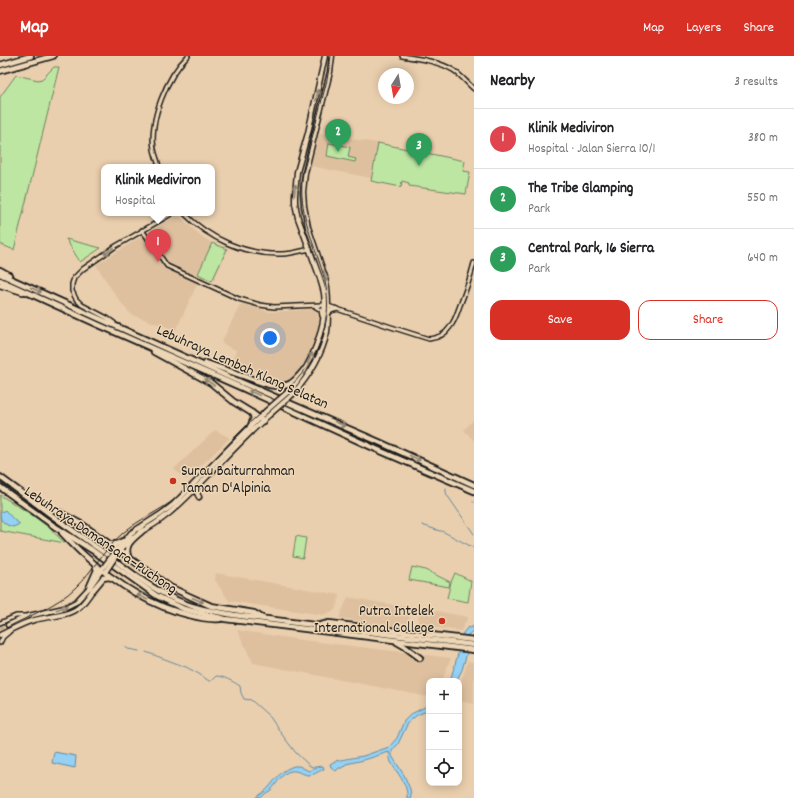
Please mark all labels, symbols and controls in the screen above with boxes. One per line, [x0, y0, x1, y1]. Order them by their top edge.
text: Map [20, 15, 49, 42]
text: Map [643, 18, 664, 38]
text: Layers [686, 18, 721, 38]
text: Share [743, 18, 774, 38]
north arrow [378, 68, 414, 104]
text: Nearby [490, 70, 534, 94]
text: 3 results [734, 73, 778, 92]
one-way arrow [313, 89, 321, 102]
text: Klinik Mediviron [528, 118, 614, 140]
pin: 2 [325, 119, 351, 152]
text: 1 [502, 129, 504, 148]
text: 380 m [748, 129, 778, 148]
pin: 3 [406, 133, 432, 166]
text: Hospital · Jalan Sierra 10/1 [528, 140, 655, 159]
popup [101, 164, 215, 216]
text: Klinik Mediviron [115, 170, 201, 192]
text: The Tribe Glamping [528, 178, 633, 200]
one-way arrow [292, 184, 299, 197]
text: 2 [500, 189, 506, 208]
text: 550 m [747, 189, 778, 208]
text: Hospital [115, 192, 155, 211]
text: Park [528, 200, 550, 219]
pin: 1 [145, 229, 171, 262]
text: Central Park, 16 Sierra [528, 238, 654, 260]
one-way arrow [104, 247, 115, 255]
text: 3 [500, 249, 506, 268]
text: 640 m [747, 249, 778, 268]
text: Park [528, 260, 550, 279]
one-way arrow [322, 270, 329, 283]
one-way arrow [29, 286, 41, 294]
button: Save [490, 300, 630, 340]
button: Share [638, 300, 778, 340]
street label: Lebuhraya Lembah Klang Selatan [152, 320, 332, 416]
your location [260, 328, 280, 348]
one-way arrow [307, 353, 314, 365]
one-way arrow [203, 378, 215, 386]
one-way arrow [248, 389, 260, 396]
one-way arrow [333, 421, 345, 428]
one-way arrow [409, 455, 421, 462]
place label: Surau Baiturrahman Taman D'Alpinia [181, 461, 295, 500]
marker: Surau Baiturrahman Taman D'Alpinia [168, 476, 178, 486]
street label: Lebuhraya Damansara–Puchong [19, 481, 181, 601]
one-way arrow [136, 593, 148, 600]
one-way arrow [191, 597, 203, 604]
place label: Putra Intelek International College [314, 601, 434, 640]
one-way arrow [55, 604, 68, 611]
marker: Putra Intelek International College [437, 616, 447, 626]
map controls [426, 678, 462, 786]
button: + [426, 678, 462, 714]
button: − [426, 714, 462, 750]
button: locate [426, 750, 462, 786]

